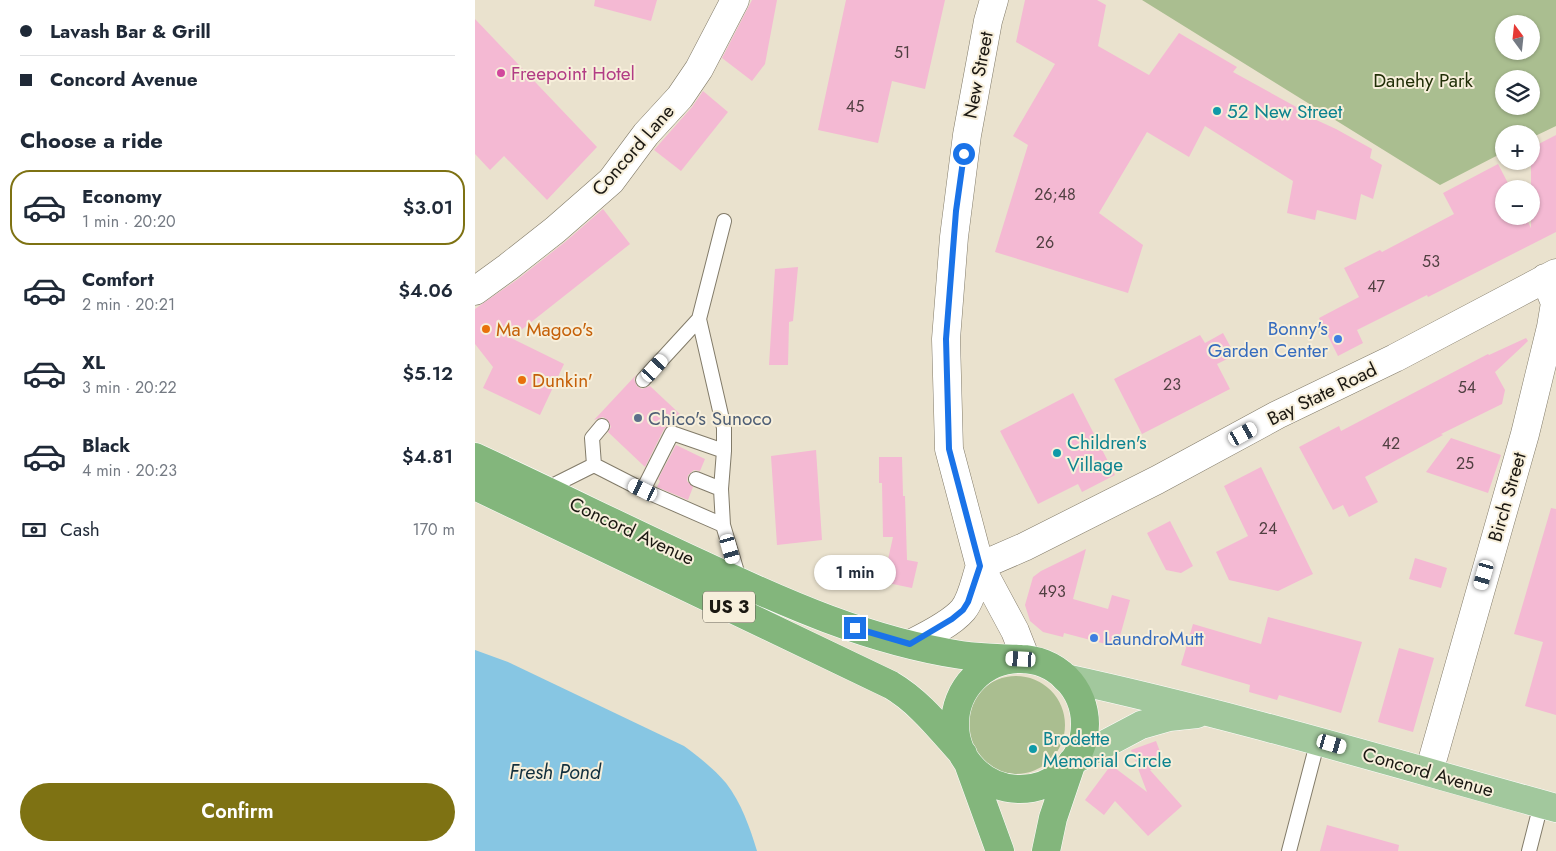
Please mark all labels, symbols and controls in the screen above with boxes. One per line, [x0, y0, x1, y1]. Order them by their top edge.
north arrow [1495, 15, 1540, 60]
map controls [1495, 15, 1540, 225]
text: Lavash Bar & Grill [50, 18, 211, 45]
street label: New Street [956, 29, 1000, 121]
house number: 51 [894, 41, 910, 64]
place label: Freepoint Hotel [511, 60, 635, 87]
text: Concord Avenue [50, 66, 198, 93]
marker: Freepoint Hotel [495, 67, 507, 79]
park label: Danehy Park [1373, 67, 1473, 94]
button: layers [1495, 70, 1540, 115]
house number: 45 [846, 95, 864, 118]
street label: Concord Lane [586, 98, 680, 202]
place label: 52 New Street [1227, 98, 1343, 125]
marker: 52 New Street [1211, 105, 1223, 117]
text: Choose a ride [20, 124, 163, 156]
button: + [1495, 125, 1540, 170]
route start [953, 143, 975, 165]
button: − [1495, 180, 1540, 225]
text: Economy [82, 183, 162, 210]
house number: 26;48 [1034, 183, 1076, 206]
icon: car [22, 185, 67, 230]
text: $3.01 [403, 194, 453, 221]
text: 1 min · 20:20 [82, 210, 176, 233]
house number: 26 [1036, 231, 1054, 254]
house number: 53 [1422, 250, 1440, 273]
text: Comfort [82, 266, 154, 293]
icon: car [22, 268, 67, 313]
house number: 47 [1367, 275, 1385, 298]
text: $4.06 [398, 277, 453, 304]
text: 2 min · 20:21 [82, 293, 175, 316]
place label: Bonny's Garden Center [1208, 315, 1328, 364]
place label: Ma Magoo's [496, 316, 593, 343]
marker: Ma Magoo's [480, 323, 492, 335]
marker: Bonny's Garden Center [1332, 333, 1344, 345]
text: XL [82, 349, 105, 376]
icon: car [22, 351, 67, 396]
car [639, 352, 670, 384]
street label: Bay State Road [1263, 356, 1381, 432]
text: $5.12 [402, 360, 453, 387]
place label: Dunkin' [532, 367, 593, 394]
house number: 23 [1163, 373, 1181, 396]
marker: Dunkin' [516, 374, 528, 386]
text: 3 min · 20:22 [82, 376, 177, 399]
house number: 54 [1458, 376, 1476, 399]
place label: Chico's Sunoco [648, 405, 772, 432]
marker: Chico's Sunoco [632, 412, 644, 424]
car [1226, 420, 1259, 448]
place label: Children's Village [1067, 429, 1147, 478]
text: Black [82, 432, 130, 459]
house number: 42 [1382, 432, 1400, 455]
icon: car [22, 434, 67, 479]
text: $4.81 [402, 443, 453, 470]
marker: Children's Village [1051, 447, 1063, 459]
street label: Birch Street [1481, 449, 1533, 545]
house number: 25 [1456, 452, 1474, 475]
text: 4 min · 20:23 [82, 459, 177, 482]
car [626, 477, 659, 503]
street label: Concord Avenue [565, 490, 699, 572]
icon: cash [20, 516, 48, 544]
text: Cash [60, 516, 100, 543]
house number: 24 [1259, 517, 1277, 540]
text: 170 m [413, 518, 455, 541]
car [718, 533, 741, 565]
callout: 1 min [814, 556, 896, 590]
car [1472, 559, 1495, 591]
text: 1 min [836, 561, 874, 584]
house number: 493 [1038, 580, 1066, 603]
road number: US 3 [703, 592, 755, 622]
route end [844, 617, 866, 639]
place label: LaundroMutt [1104, 625, 1204, 652]
marker: LaundroMutt [1088, 632, 1100, 644]
car [1005, 651, 1036, 667]
place label: Brodette Memorial Circle [1043, 725, 1172, 774]
car [1315, 733, 1348, 755]
street label: Concord Avenue [1359, 740, 1497, 804]
marker: Brodette Memorial Circle [1027, 743, 1039, 755]
water label: Fresh Pond [509, 758, 602, 787]
button: Confirm [20, 783, 455, 841]

